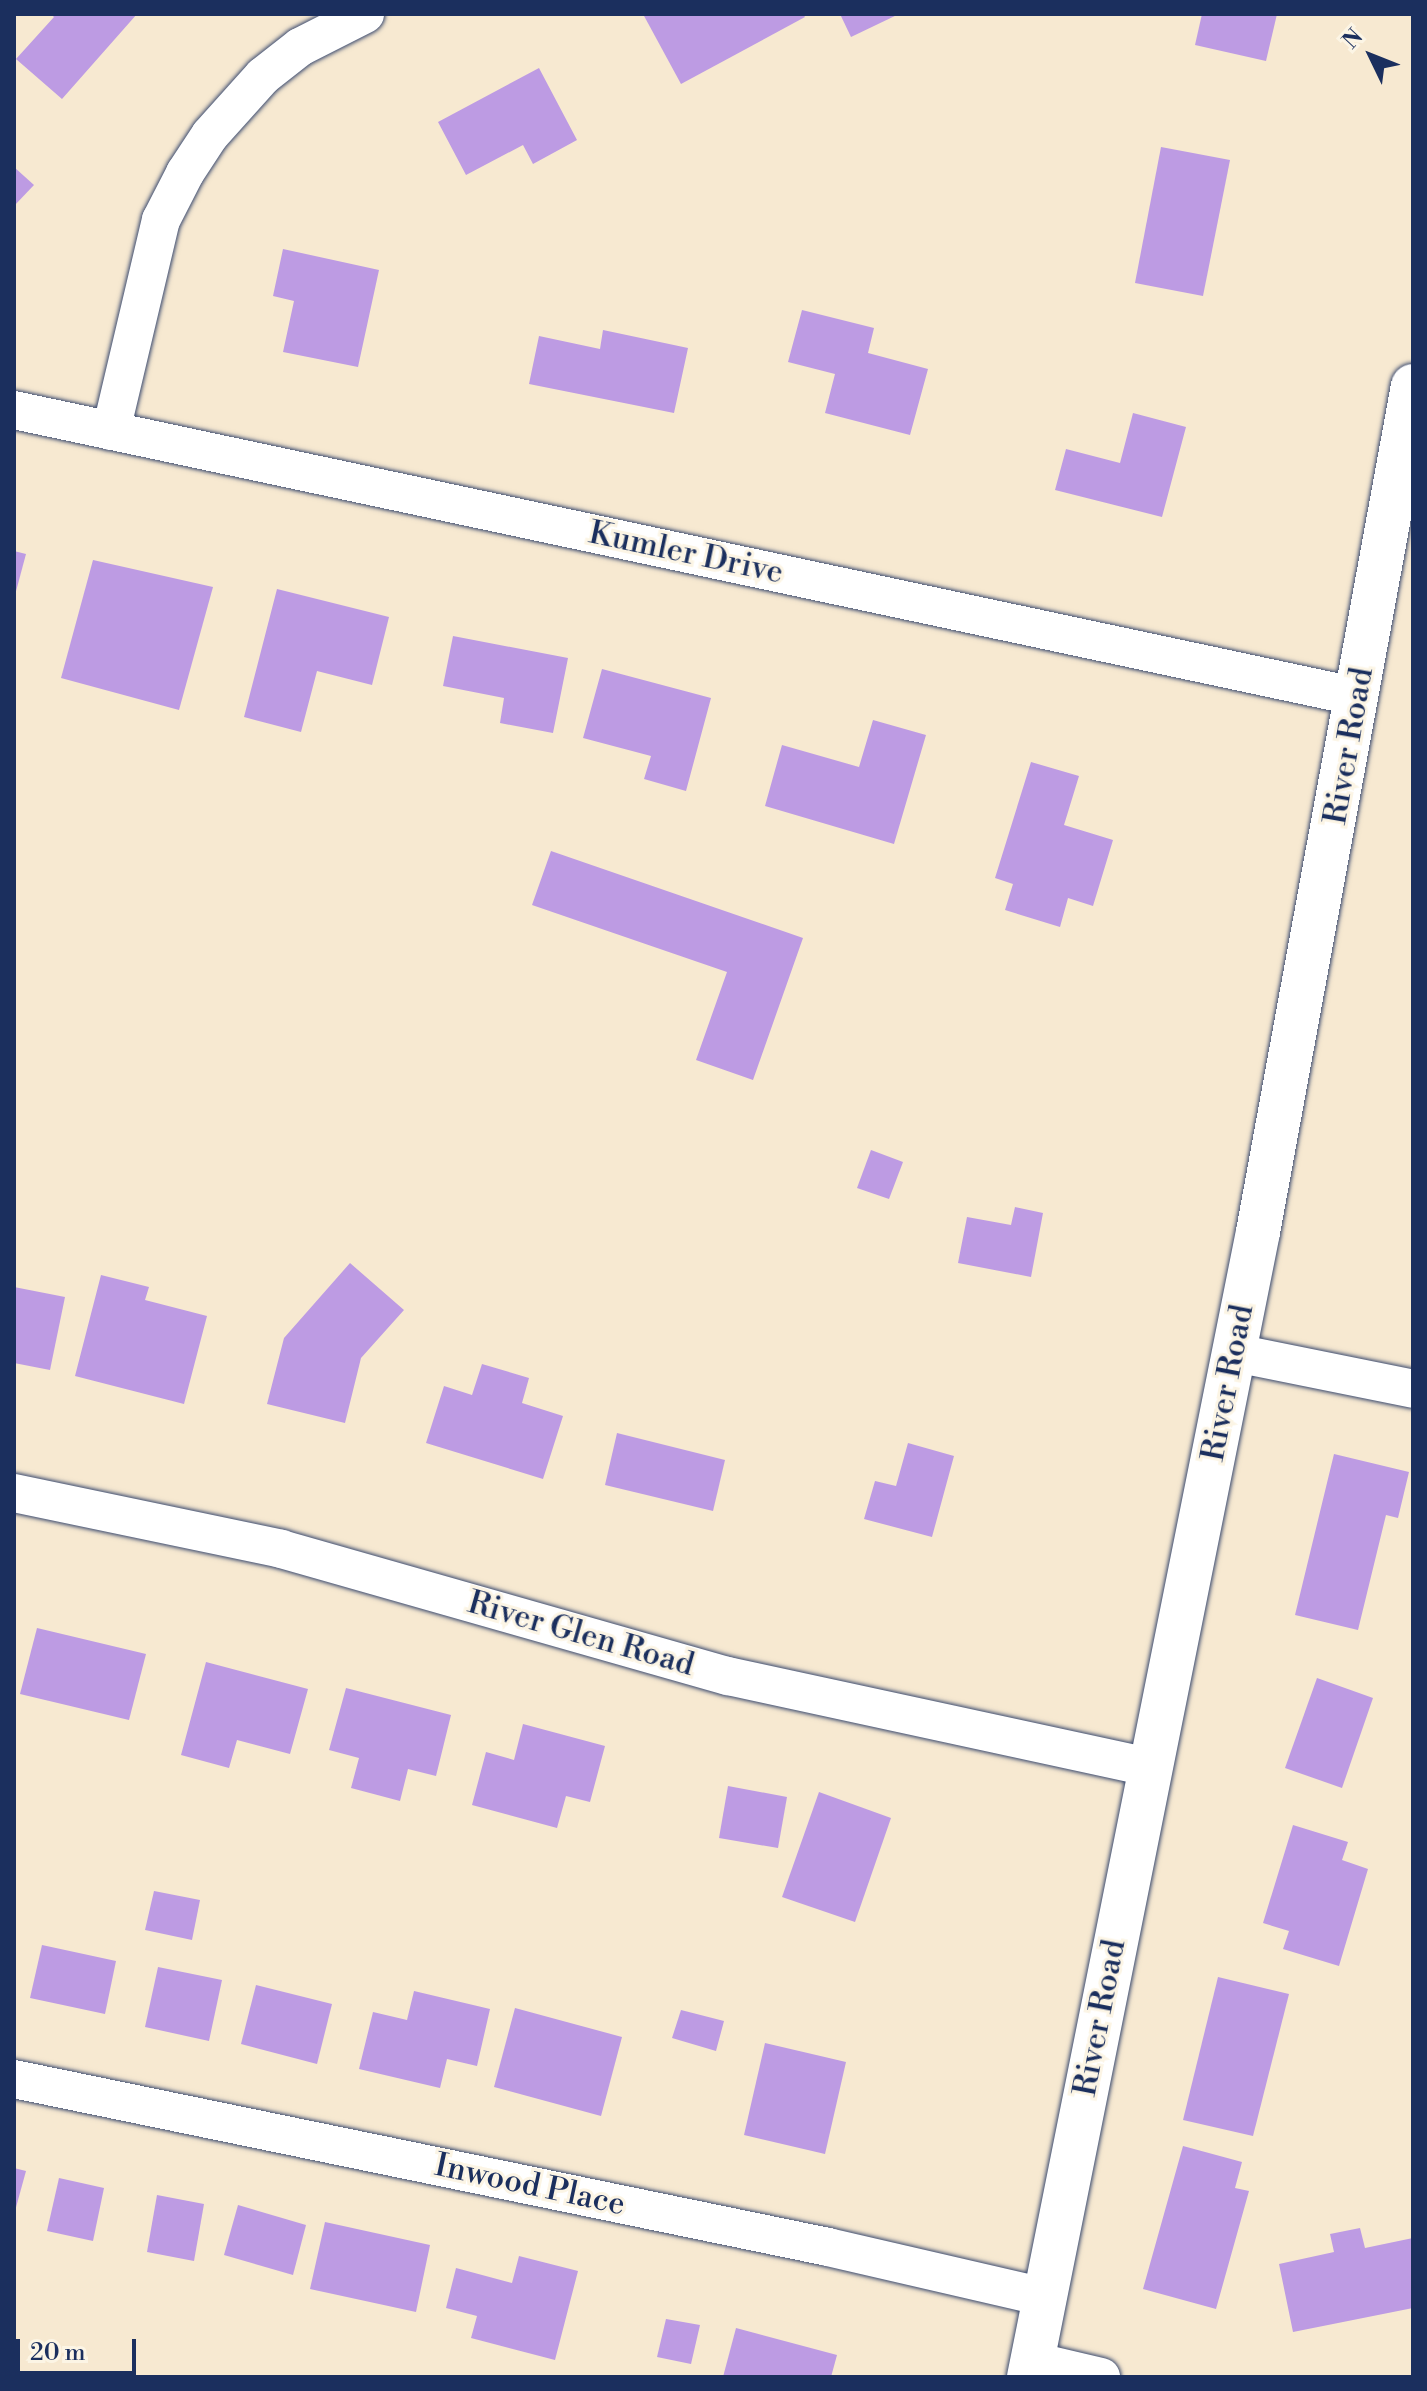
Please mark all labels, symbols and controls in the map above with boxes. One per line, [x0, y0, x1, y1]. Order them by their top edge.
north arrow [1331, 16, 1411, 96]
text: N [1337, 24, 1369, 55]
street label: Kumler Drive [585, 514, 787, 592]
street label: River Road [1316, 664, 1382, 828]
street label: River Road [1194, 1301, 1262, 1465]
street label: River Glen Road [463, 1583, 699, 1685]
street label: River Road [1066, 1936, 1134, 2100]
street label: Inwood Place [431, 2146, 629, 2224]
scale bar [20, 2323, 140, 2373]
text: 20 m [30, 2338, 86, 2368]

